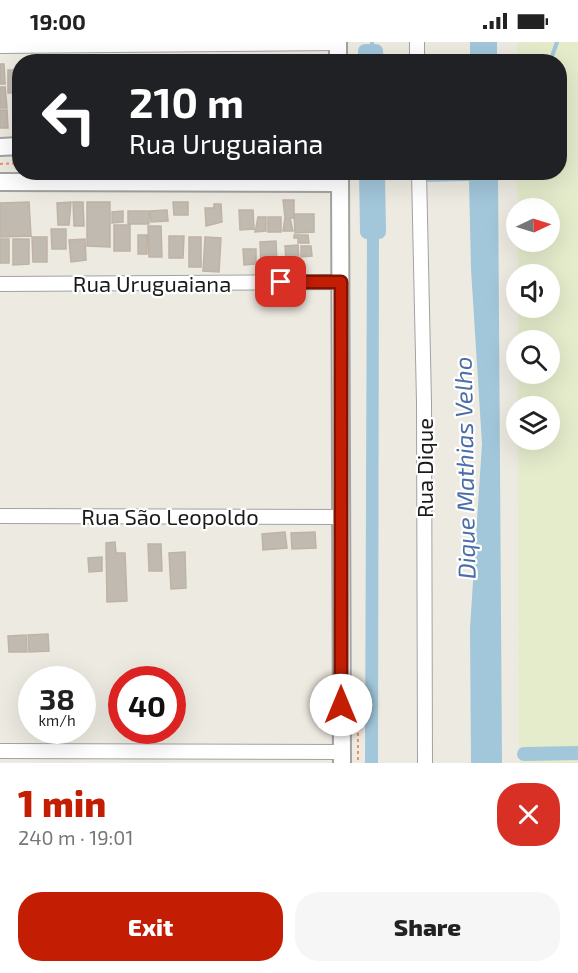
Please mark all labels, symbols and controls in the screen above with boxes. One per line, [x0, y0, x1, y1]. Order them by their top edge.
text: 19:00 [30, 8, 86, 34]
text: 210 m [129, 76, 244, 126]
icon: left [30, 78, 108, 156]
text: Rua Uruguaiana [129, 127, 323, 159]
north arrow [506, 198, 560, 252]
map controls [506, 198, 560, 450]
pin [255, 256, 306, 307]
button: sound [506, 264, 560, 318]
icon: arrive [264, 265, 297, 298]
street label: Rua Uruguaiana [73, 270, 231, 296]
button: search [506, 330, 560, 384]
water label: Dique Mathias Velho [448, 356, 480, 580]
button: layers [506, 396, 560, 450]
street label: Rua Dique [411, 418, 437, 518]
street label: Rua São Leopoldo [81, 503, 259, 529]
speed limit sign: 40 [108, 666, 186, 744]
position arrow [309, 673, 373, 737]
text: 38 [39, 680, 75, 716]
text: km/h [38, 711, 76, 729]
text: 1 min [18, 781, 106, 824]
button: close [497, 783, 560, 846]
text: 240 m · 19:01 [18, 825, 133, 849]
button: Exit [18, 892, 283, 961]
button: Share [295, 892, 560, 961]

